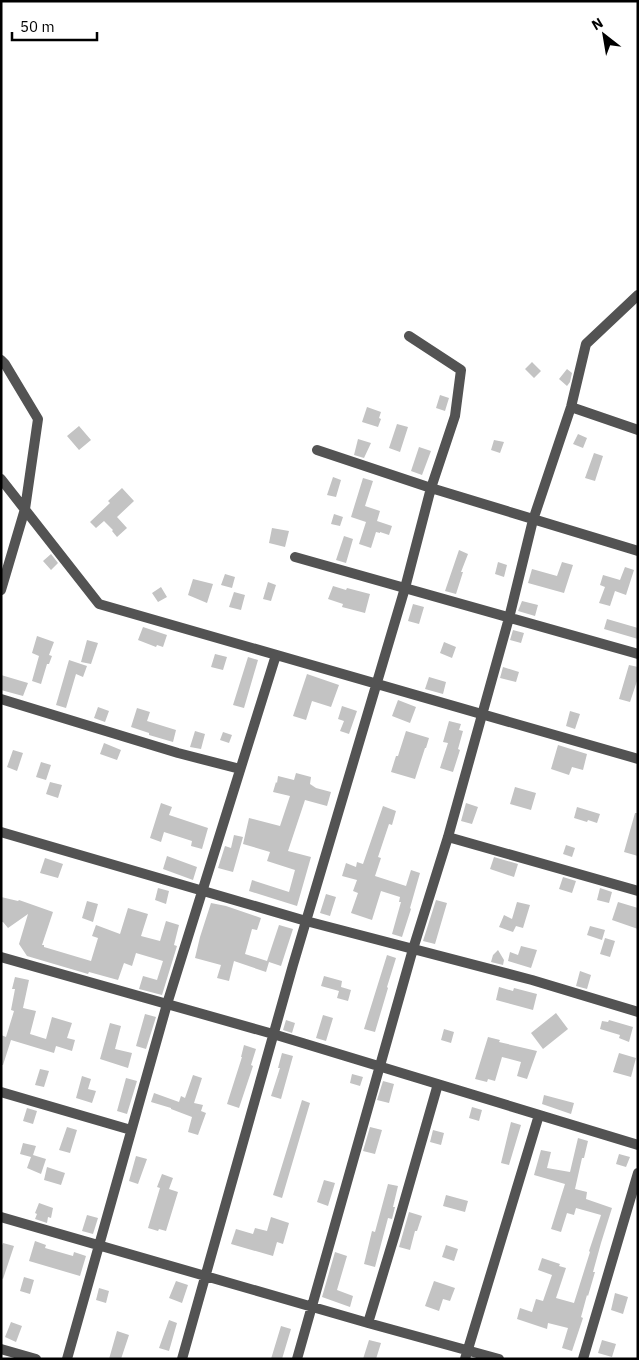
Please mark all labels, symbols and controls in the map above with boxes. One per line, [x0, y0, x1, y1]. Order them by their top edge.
scale bar [12, 10, 98, 42]
north arrow [579, 10, 629, 60]
text: N [588, 14, 606, 34]
text: 50 m [20, 17, 55, 36]

